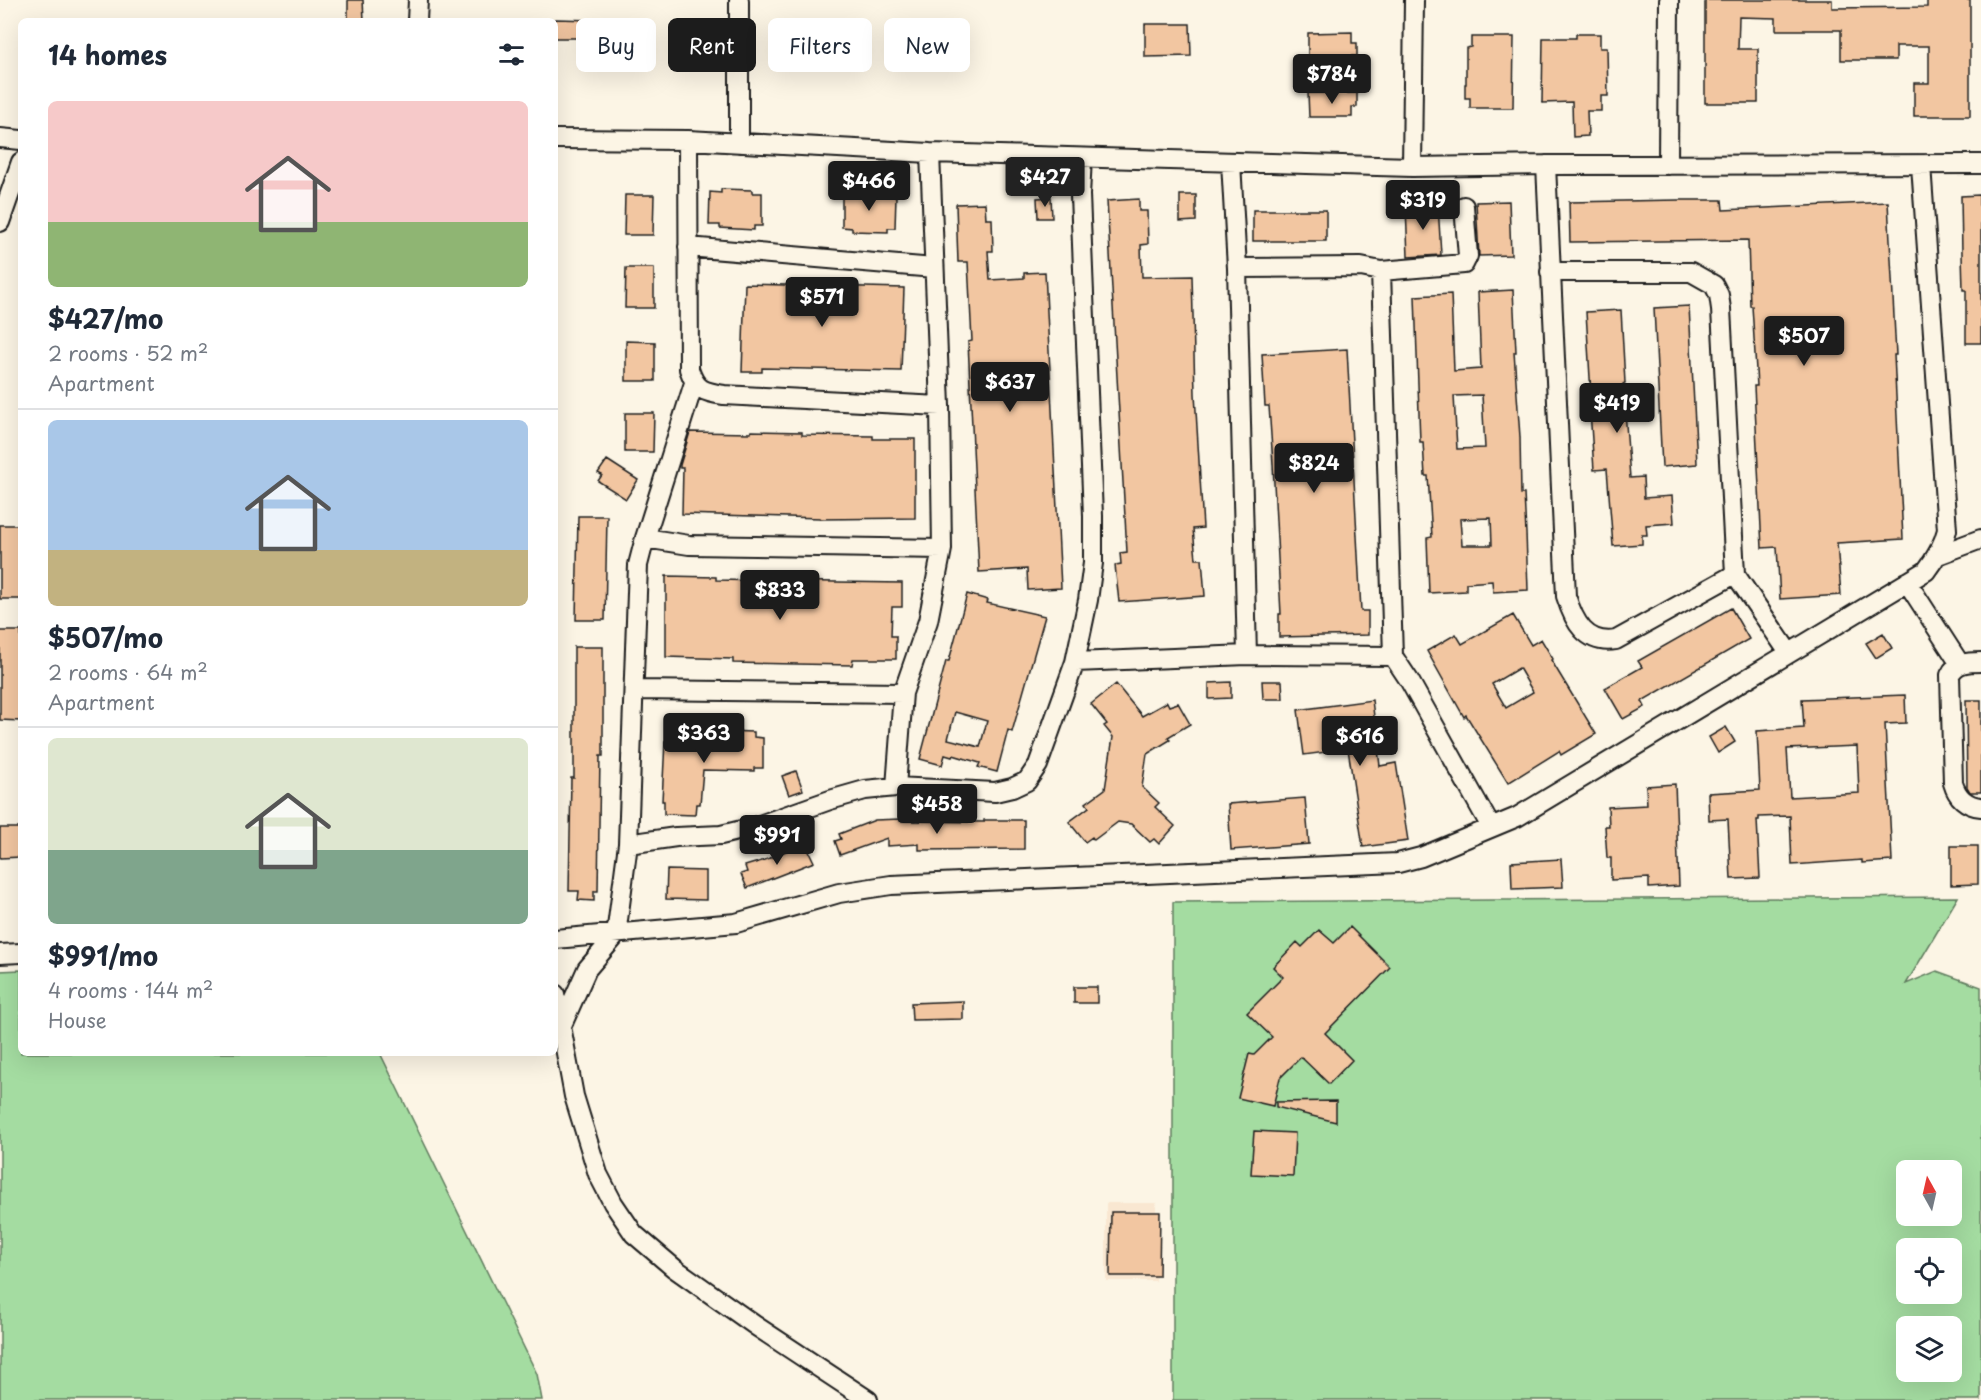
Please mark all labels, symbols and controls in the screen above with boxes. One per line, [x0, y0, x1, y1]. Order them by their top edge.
chip: Buy [576, 18, 656, 72]
chip: Rent [668, 18, 756, 72]
chip: Filters [768, 18, 872, 72]
chip: New [884, 18, 970, 72]
text: 14 homes [48, 35, 167, 74]
icon: filters [495, 38, 528, 71]
pin: $784 [1296, 54, 1368, 105]
text: $784 [1307, 58, 1357, 88]
icon: home [234, 140, 342, 248]
pin: $427 [1009, 157, 1081, 208]
pin: $466 [833, 161, 905, 212]
text: $427 [1020, 161, 1070, 191]
text: $466 [842, 165, 896, 195]
pin: $319 [1387, 180, 1459, 231]
text: $319 [1400, 184, 1446, 214]
pin: $571 [786, 277, 858, 328]
text: $571 [800, 281, 844, 311]
text: $427/mo [48, 299, 163, 338]
pin: $507 [1768, 316, 1840, 367]
text: $507 [1778, 320, 1830, 350]
text: 2 rooms · 52 m² [48, 338, 208, 368]
pin: $637 [974, 362, 1046, 413]
text: $637 [985, 366, 1035, 396]
text: Apartment [48, 368, 155, 398]
pin: $419 [1581, 383, 1653, 434]
text: $419 [1594, 387, 1640, 417]
pin: $824 [1278, 443, 1350, 494]
text: $824 [1288, 447, 1340, 477]
icon: home [234, 459, 342, 567]
pin: $833 [744, 570, 816, 621]
text: $833 [754, 574, 806, 604]
text: $507/mo [48, 618, 163, 657]
text: 2 rooms · 64 m² [48, 657, 208, 687]
text: Apartment [48, 687, 155, 717]
pin: $363 [668, 713, 740, 764]
pin: $616 [1324, 716, 1396, 767]
text: $363 [677, 717, 731, 747]
text: $616 [1336, 720, 1384, 750]
icon: home [234, 777, 342, 885]
pin: $458 [901, 784, 973, 835]
text: $458 [911, 788, 963, 818]
pin: $991 [741, 815, 813, 866]
text: $991 [754, 819, 800, 849]
text: $991/mo [48, 936, 158, 975]
text: 4 rooms · 144 m² [48, 975, 213, 1005]
text: House [48, 1005, 107, 1035]
north arrow [1896, 1160, 1962, 1226]
map controls [1896, 1160, 1962, 1382]
button: locate [1896, 1238, 1962, 1304]
button: layers [1896, 1316, 1962, 1382]

